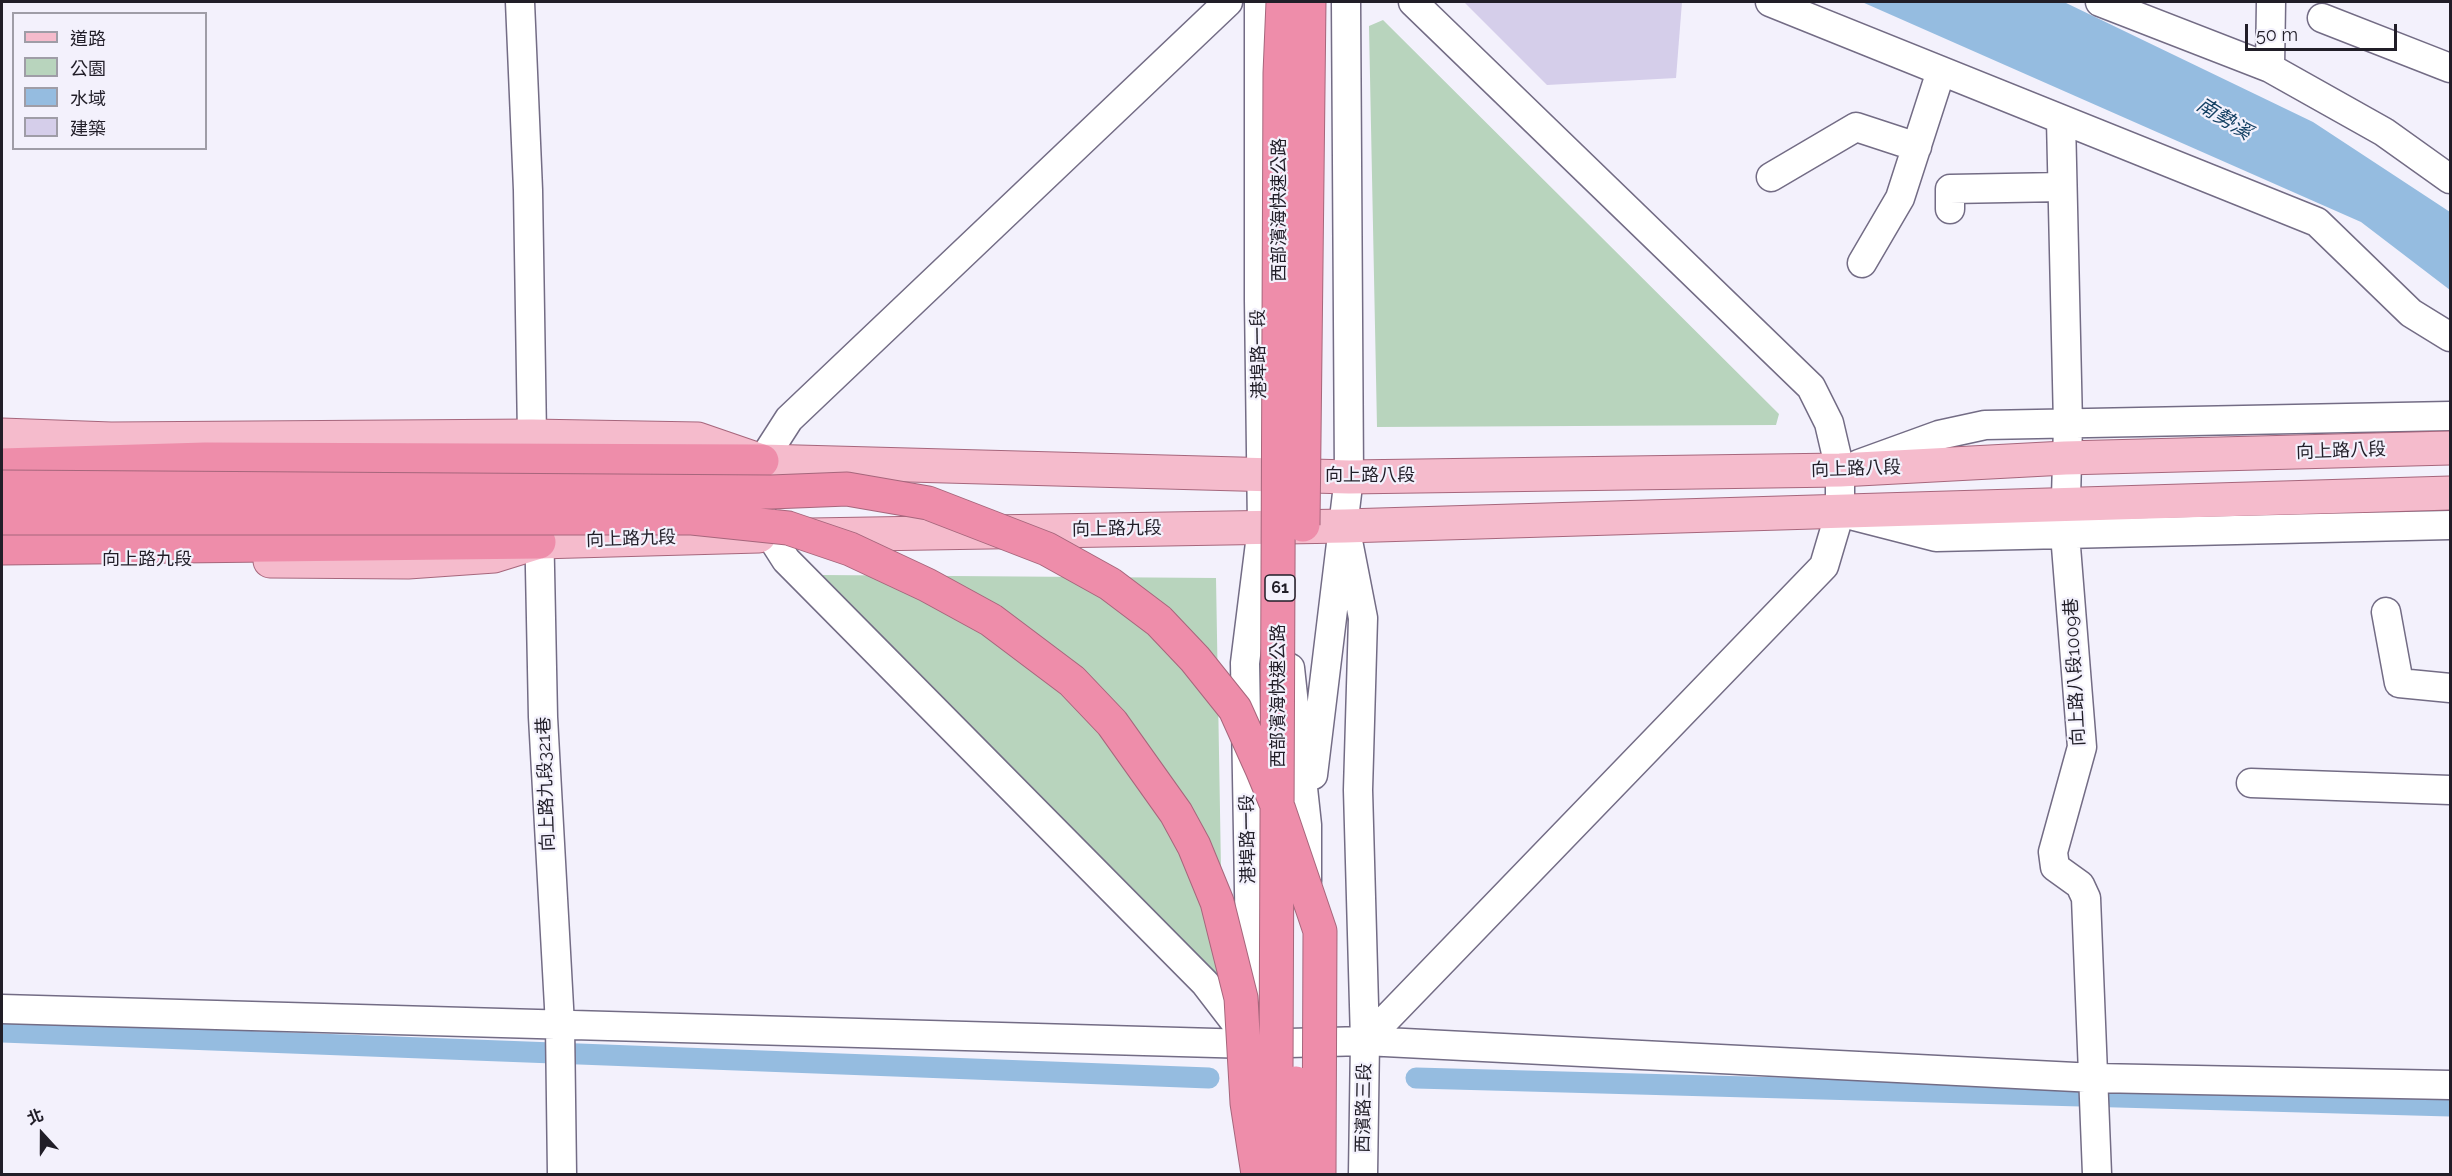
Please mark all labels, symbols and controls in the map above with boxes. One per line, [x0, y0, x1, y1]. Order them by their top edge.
legend [12, 12, 207, 150]
scale bar [2248, 12, 2400, 50]
text: 50 m [2256, 24, 2298, 45]
text: 道路 [70, 28, 106, 49]
text: 公園 [70, 58, 106, 79]
text: 水域 [70, 88, 106, 109]
water label: 南勢溪 [2192, 93, 2256, 145]
text: 建築 [70, 118, 106, 139]
street label: 西部濱海快速公路 [1269, 138, 1291, 282]
street label: 港埠路一段 [1247, 309, 1271, 399]
street label: 向上路八段 [2296, 439, 2386, 463]
street label: 向上路八段 [1811, 457, 1901, 481]
street label: 向上路八段 [1325, 465, 1415, 487]
street label: 向上路九段 [1072, 517, 1162, 541]
street label: 向上路九段 [586, 527, 676, 551]
street label: 向上路九段 [102, 549, 192, 571]
road number: 61 [1265, 575, 1295, 601]
street label: 向上路八段1009巷 [2060, 597, 2090, 747]
street label: 西部濱海快速公路 [1268, 624, 1290, 768]
street label: 向上路九段321巷 [533, 716, 559, 852]
street label: 港埠路一段 [1236, 794, 1260, 884]
street label: 西濱路三段 [1352, 1063, 1376, 1153]
north arrow [12, 1104, 72, 1164]
text: 北 [24, 1105, 46, 1128]

